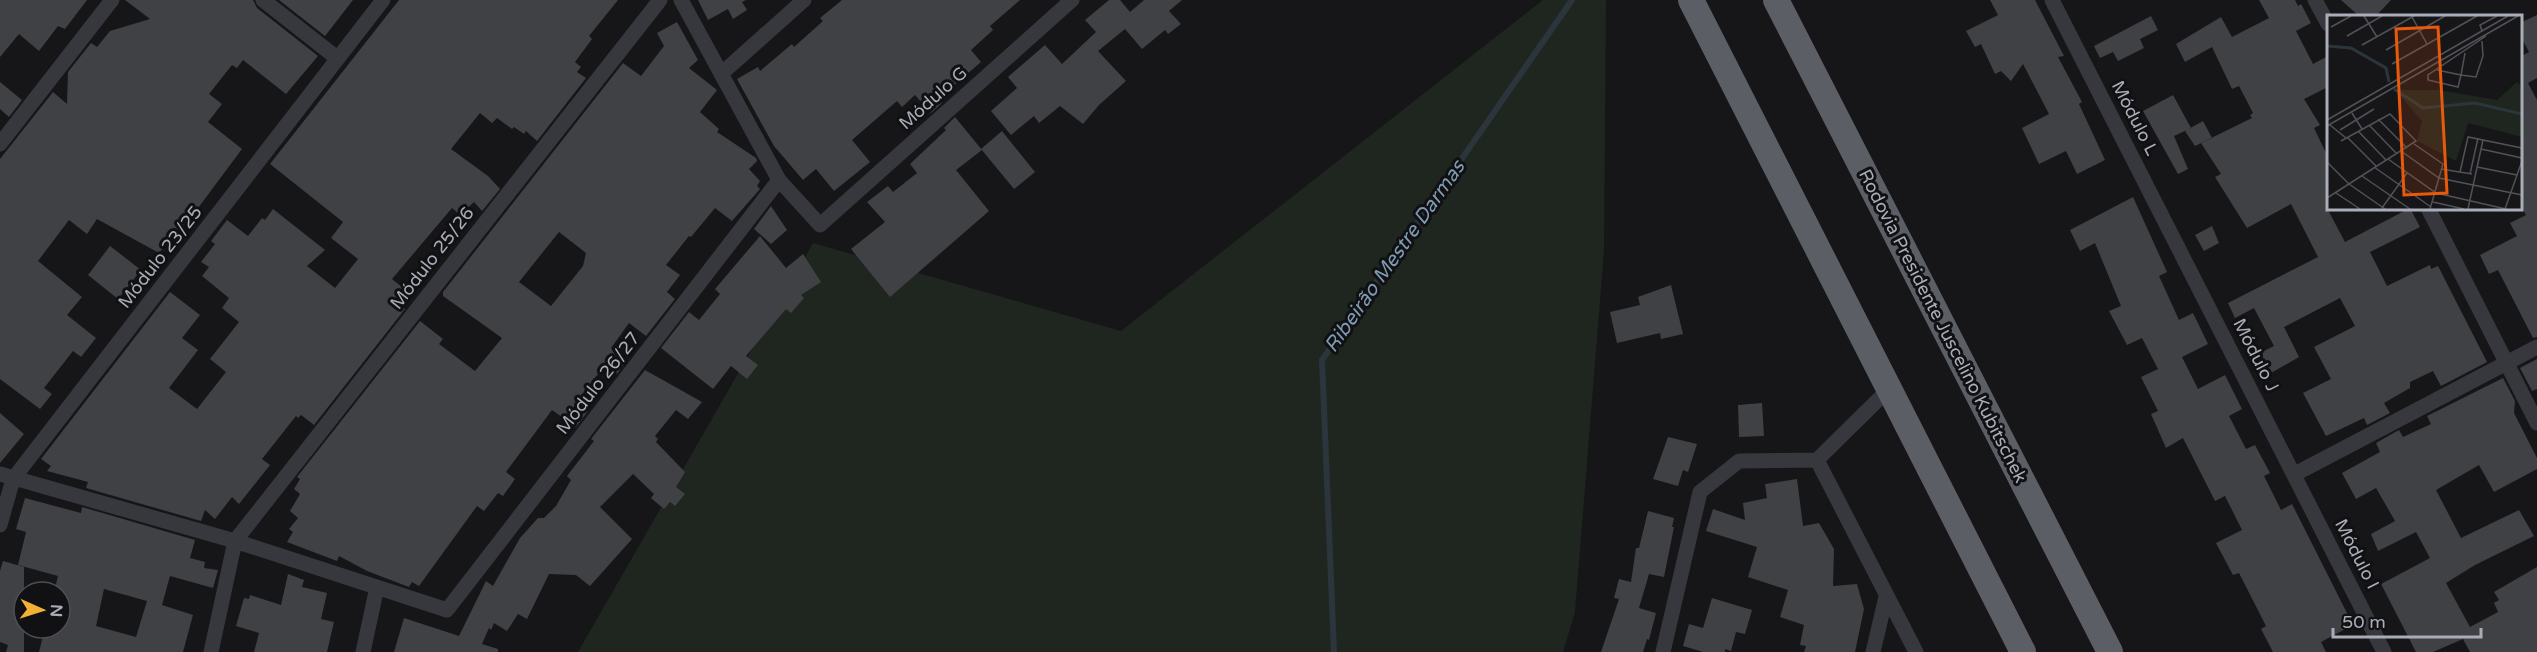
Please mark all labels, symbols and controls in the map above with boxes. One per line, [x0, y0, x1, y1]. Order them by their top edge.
inset map [2327, 15, 2522, 210]
street label: Módulo G [894, 62, 972, 134]
street label: Módulo L [2107, 77, 2163, 160]
water label: Ribeirão Mestre Darmas [1319, 155, 1471, 357]
street label: Rodovia Presidente Juscelino Kubitschek [1854, 166, 2032, 487]
street label: Módulo 23/25 [113, 201, 207, 313]
street label: Módulo 25/26 [385, 202, 479, 314]
street label: Módulo J [2228, 315, 2284, 395]
street label: Módulo 26/27 [551, 327, 645, 439]
street label: Módulo I [2330, 515, 2384, 593]
north arrow [12, 580, 72, 640]
scale bar [2333, 601, 2482, 639]
text: N [46, 604, 66, 618]
text: 50 m [2342, 611, 2386, 633]

